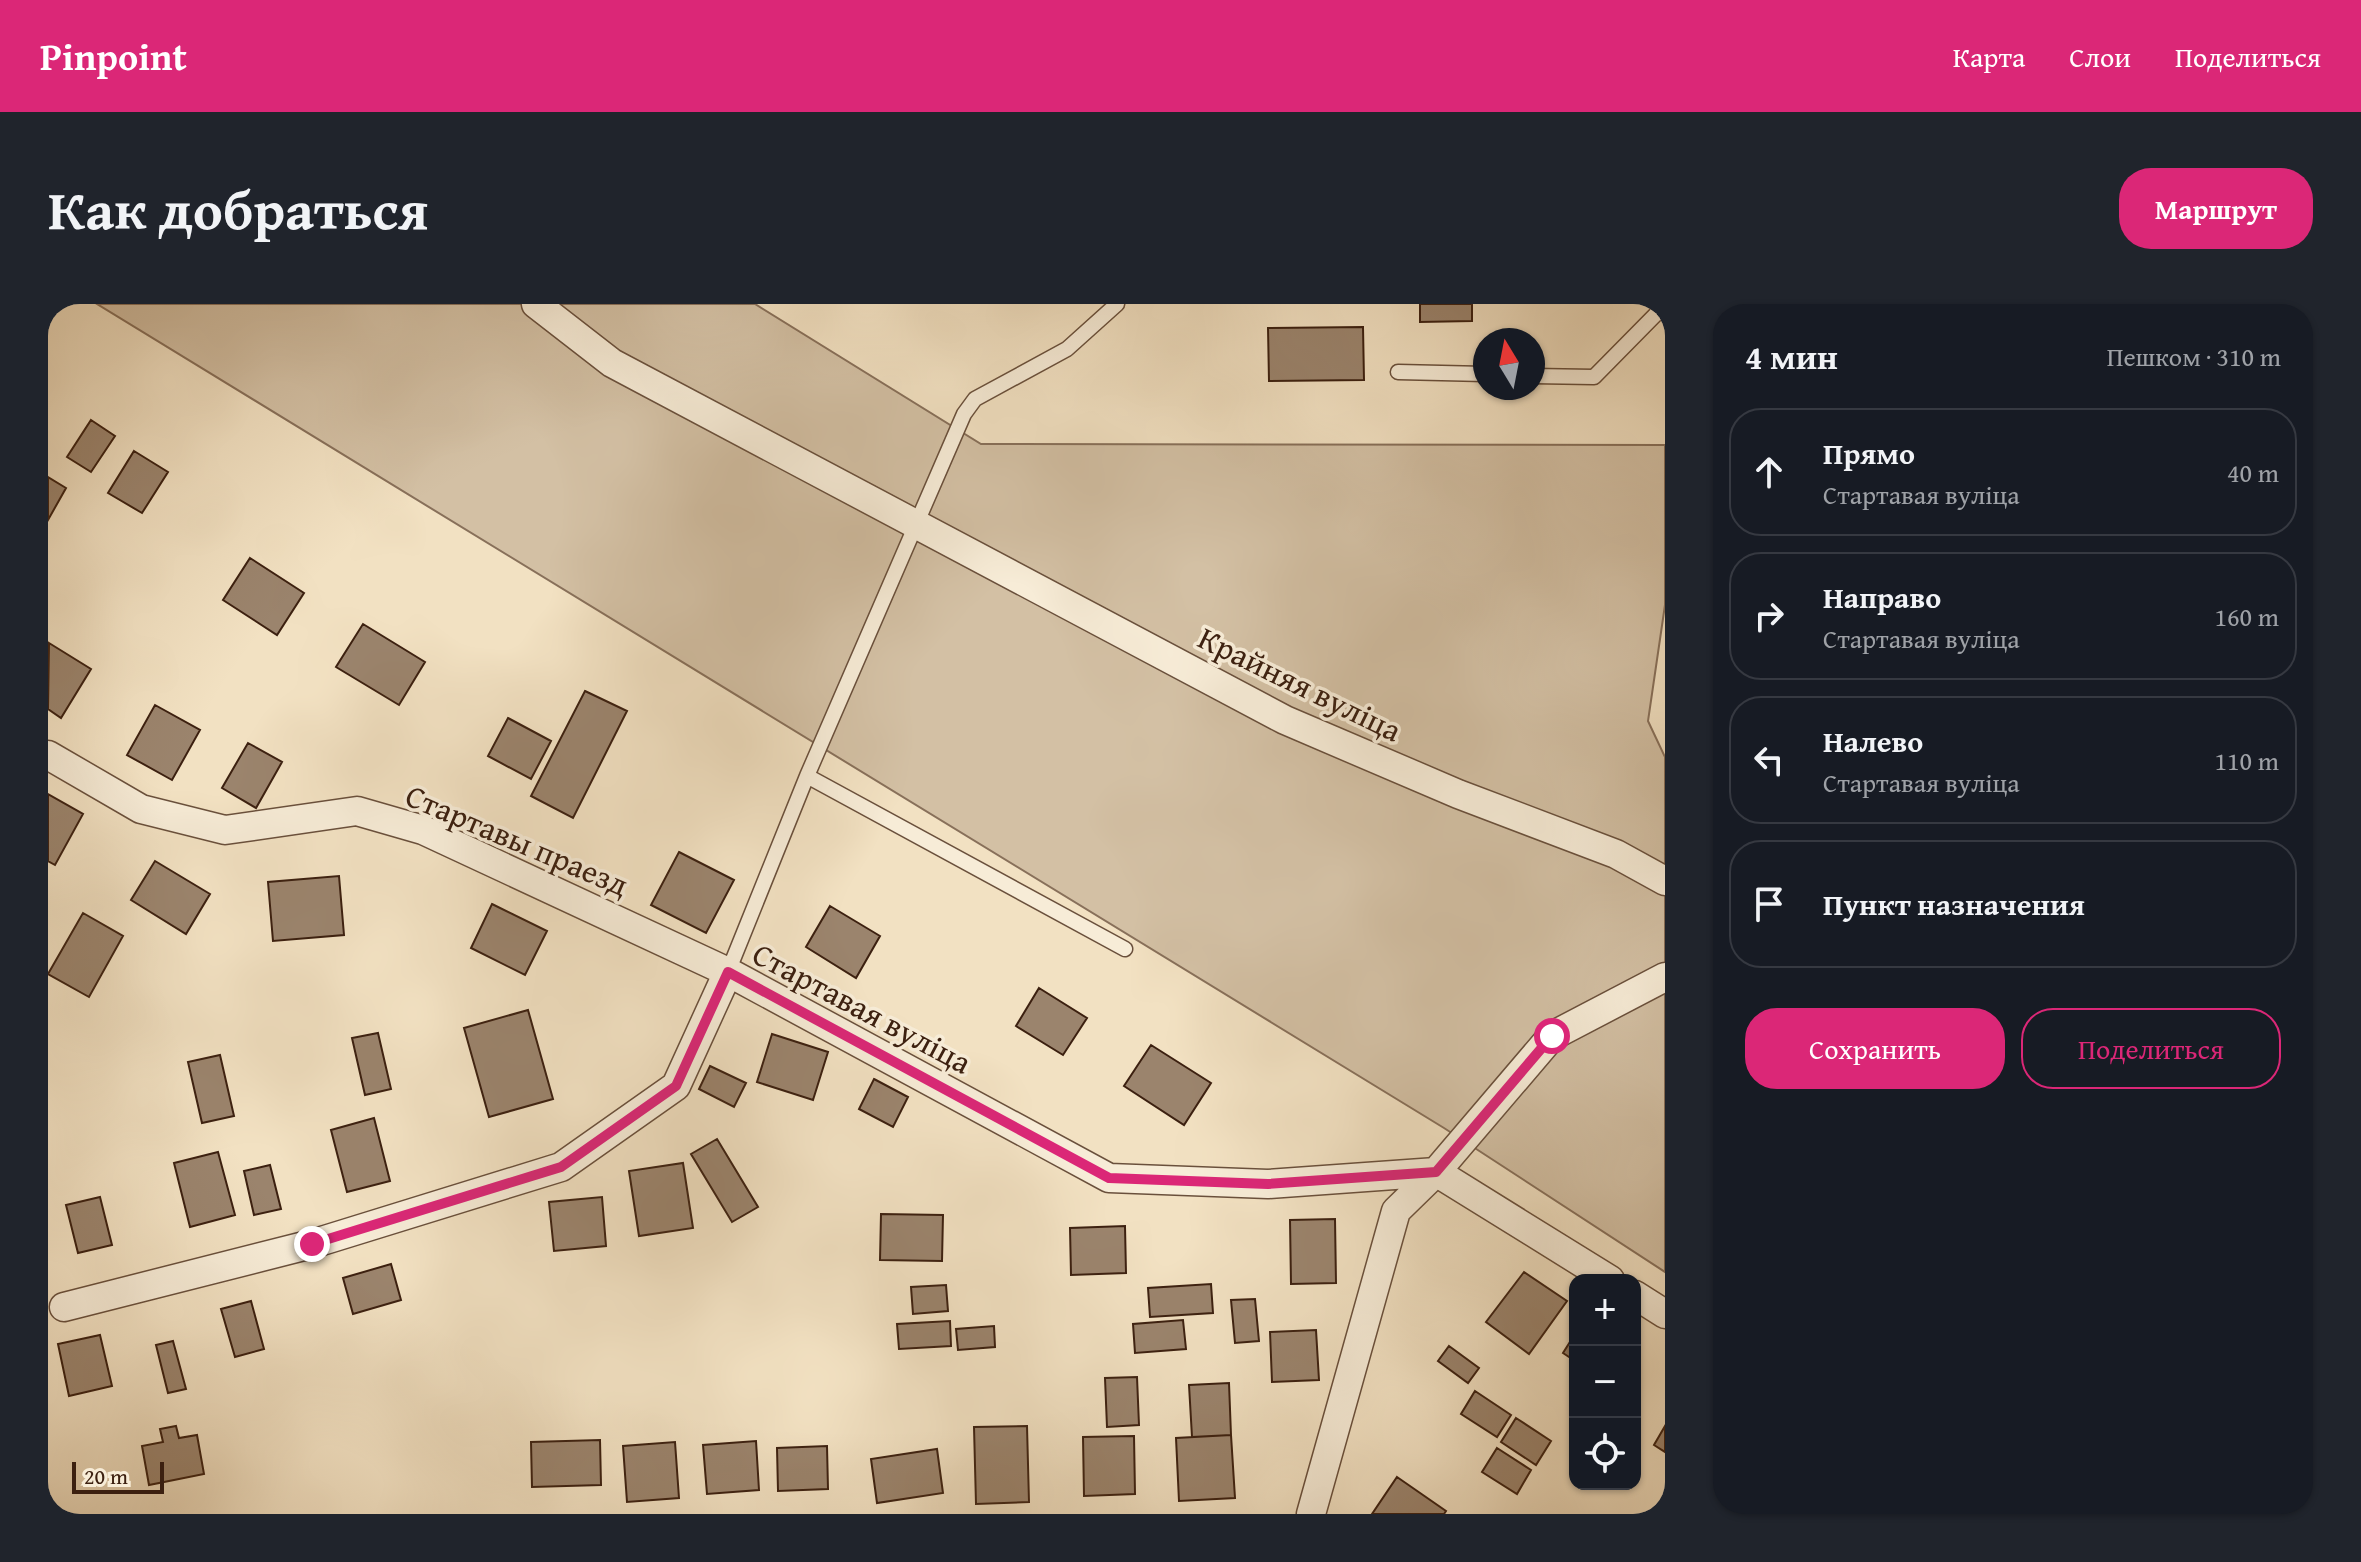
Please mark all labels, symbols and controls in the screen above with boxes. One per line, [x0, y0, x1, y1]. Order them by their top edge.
text: Pinpoint [40, 28, 187, 84]
text: Карта [1953, 36, 2025, 77]
text: Слои [2069, 36, 2131, 77]
text: Поделиться [2175, 36, 2321, 77]
text: Как добраться [48, 167, 428, 250]
button: Маршрут [2119, 168, 2313, 249]
north arrow [1473, 328, 1545, 400]
text: 4 мин [1745, 332, 1838, 381]
text: Пешком · 310 m [2107, 337, 2281, 376]
text: Прямо [1823, 431, 1915, 475]
icon: ahead [1747, 450, 1791, 494]
text: 40 m [2227, 453, 2279, 492]
text: Стартавая вуліца [1823, 475, 2020, 514]
text: Направо [1823, 575, 1941, 619]
icon: right [1747, 594, 1791, 638]
text: 160 m [2214, 597, 2279, 636]
street label: Крайняя вуліца [1191, 614, 1411, 753]
text: Стартавая вуліца [1823, 619, 2020, 658]
text: Налево [1823, 719, 1923, 763]
icon: left [1747, 738, 1791, 782]
text: 110 m [2214, 741, 2279, 780]
text: Стартавая вуліца [1823, 763, 2020, 802]
street label: Стартавы праезд [399, 771, 636, 908]
icon: arrive [1747, 882, 1791, 926]
text: Пункт назначения [1823, 882, 2085, 926]
street label: Стартавая вуліца [744, 930, 981, 1085]
button: Сохранить [1745, 1008, 2005, 1089]
button: Поделиться [2021, 1008, 2281, 1089]
route start [1534, 1018, 1570, 1054]
route end [294, 1226, 330, 1262]
map controls [1569, 1274, 1641, 1490]
button: + [1569, 1274, 1641, 1346]
button: − [1569, 1346, 1641, 1418]
button: locate [1569, 1418, 1641, 1490]
scale bar [72, 1458, 164, 1494]
text: 20 m [84, 1460, 128, 1492]

